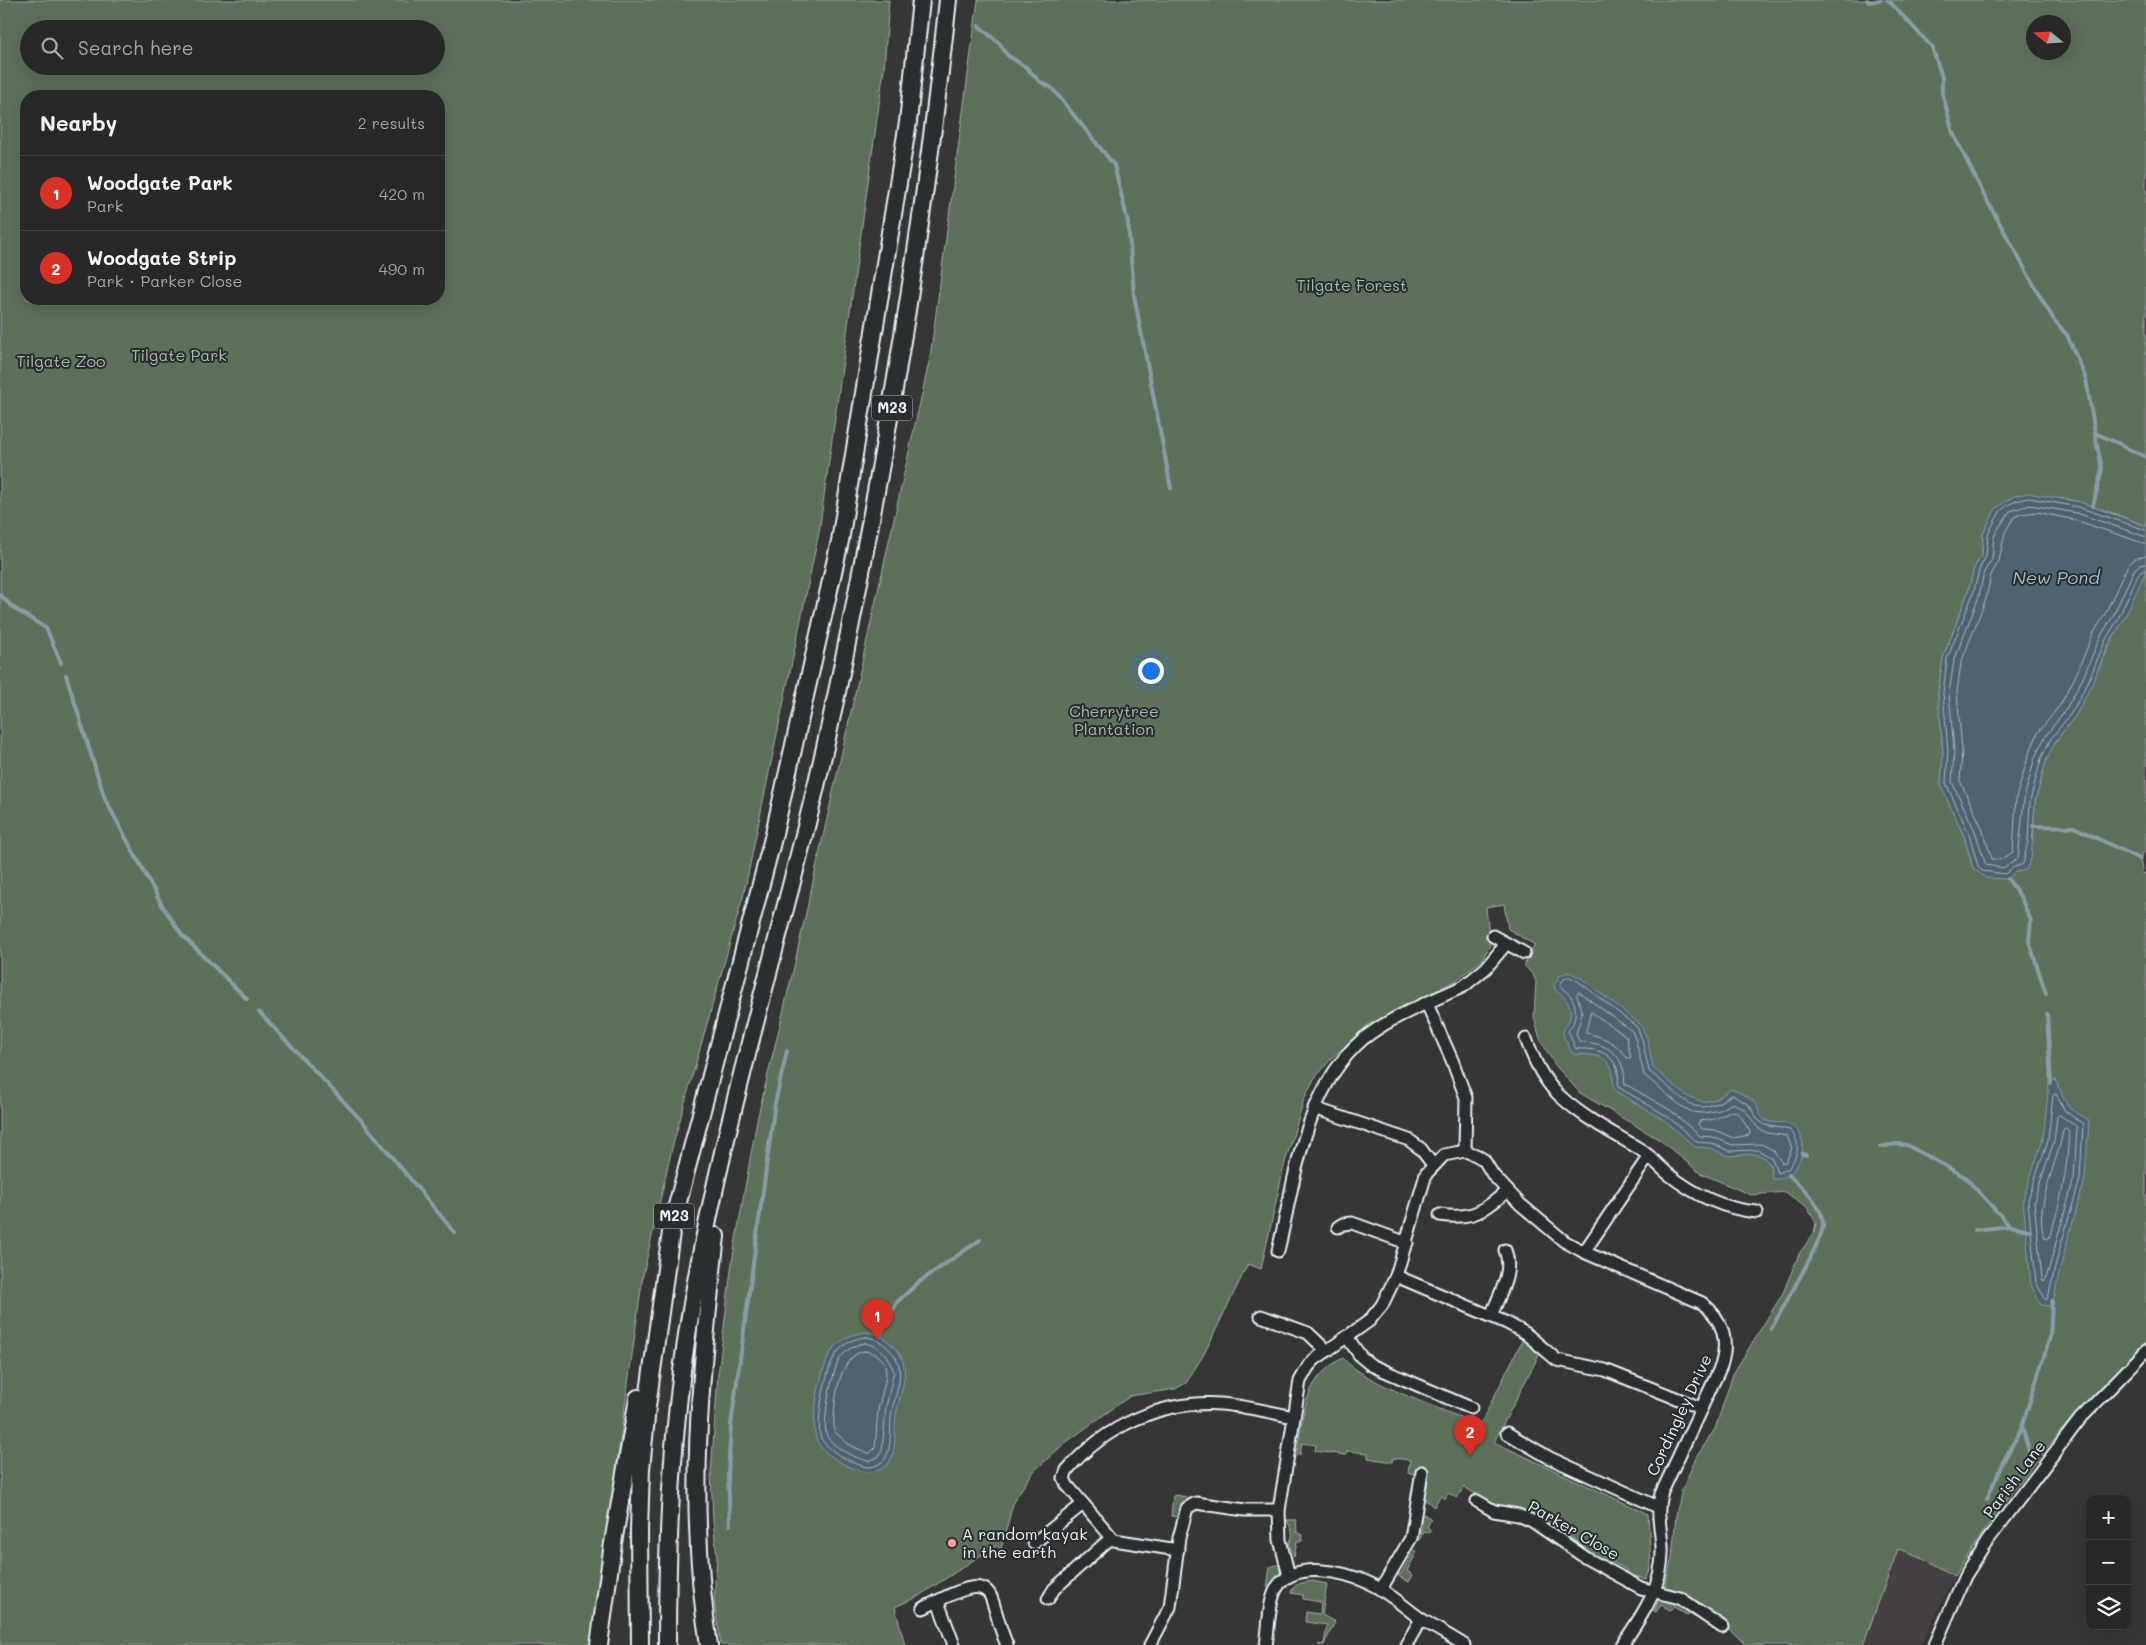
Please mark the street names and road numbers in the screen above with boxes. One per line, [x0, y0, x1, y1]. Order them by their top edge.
road number: M23 [872, 396, 912, 420]
road number: M23 [654, 1204, 694, 1228]
street label: Cordingley Drive [1641, 1351, 1716, 1479]
street label: Parish Lane [1978, 1436, 2050, 1522]
street label: Parker Close [1525, 1495, 1624, 1564]

